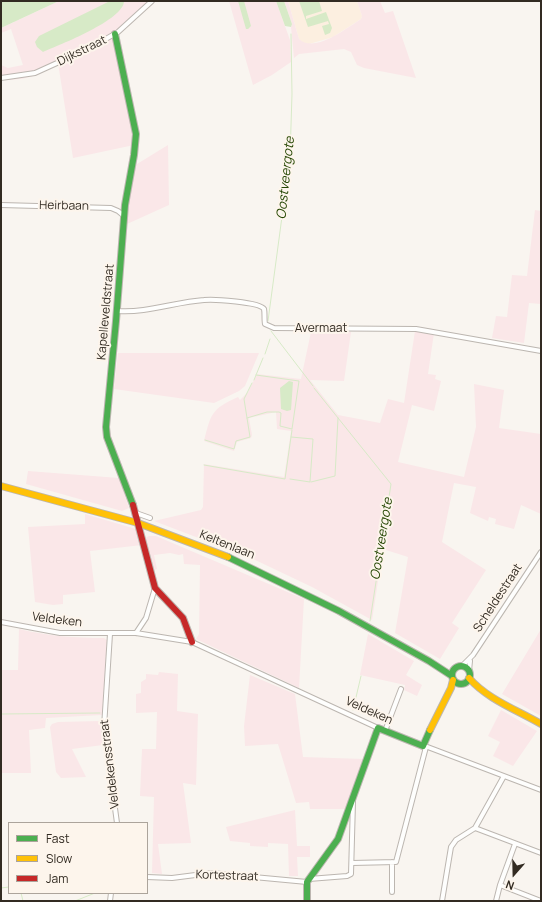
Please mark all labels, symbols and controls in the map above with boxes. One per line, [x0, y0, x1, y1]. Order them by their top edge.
street label: Dijkstraat [55, 33, 109, 69]
water label: Oostveergote [274, 136, 298, 220]
street label: Heirbaan [39, 198, 89, 214]
street label: Kapelleveldstraat [95, 263, 117, 361]
street label: Avermaat [295, 322, 347, 336]
water label: Oostveergote [368, 497, 396, 581]
street label: Keltenlaan [197, 527, 257, 563]
street label: Scheldestraat [471, 561, 525, 635]
street label: Veldeken [31, 610, 83, 630]
street label: Veldeken [343, 694, 395, 728]
street label: Veldekensstraat [97, 719, 123, 809]
legend [8, 822, 148, 894]
text: Fast [46, 830, 70, 847]
text: Slow [46, 850, 72, 867]
north arrow [494, 854, 534, 894]
street label: Kortestraat [195, 868, 259, 884]
text: Jam [46, 870, 68, 887]
text: N [503, 877, 516, 894]

